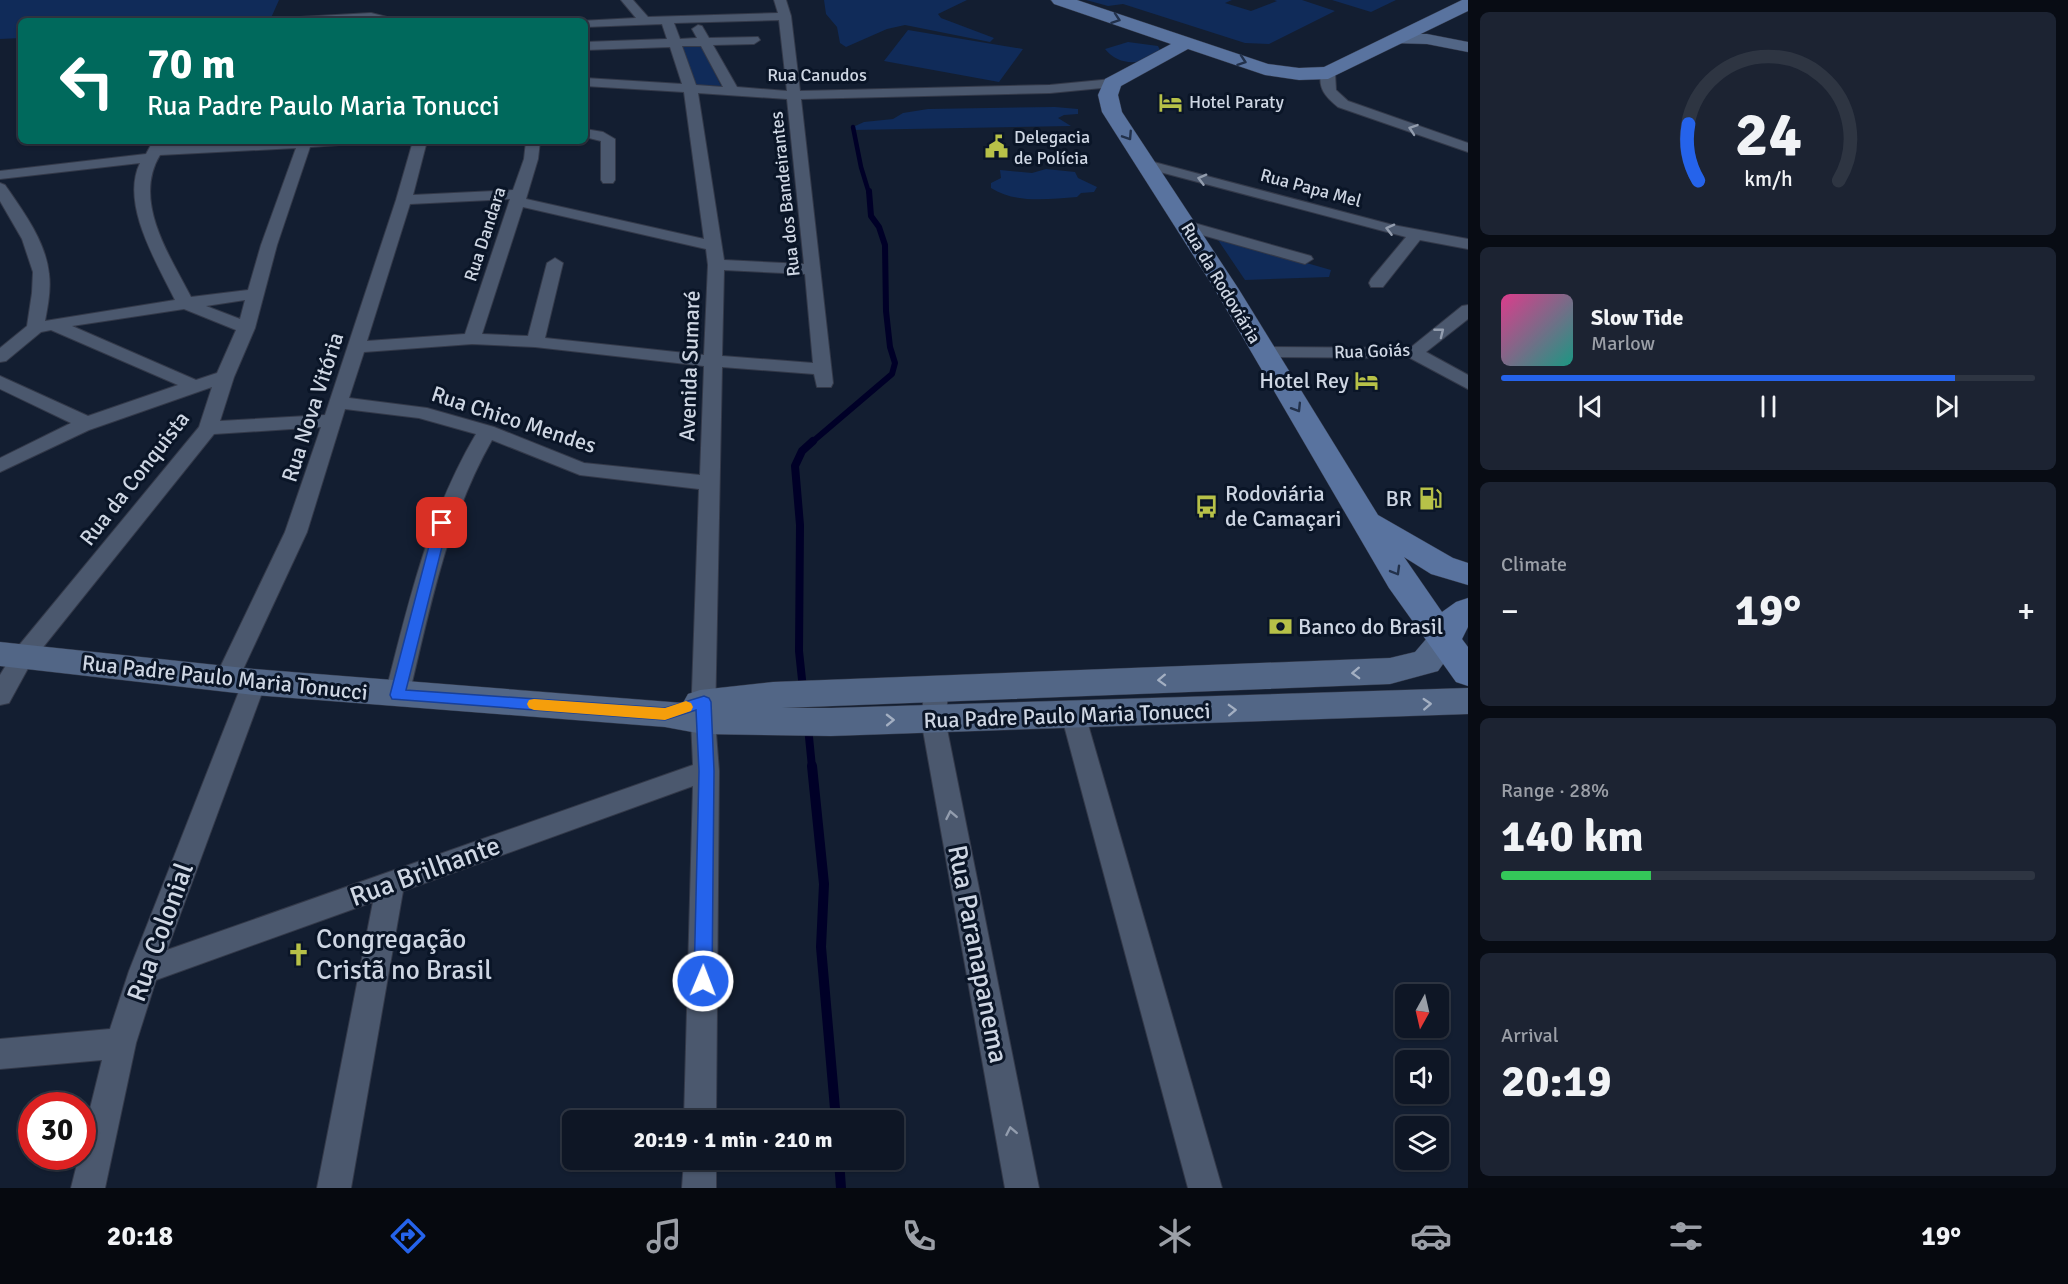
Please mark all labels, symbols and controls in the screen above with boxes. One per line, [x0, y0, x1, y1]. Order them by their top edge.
one-way arrow [1110, 11, 1121, 24]
text: 70 m [147, 39, 236, 90]
icon: left [48, 42, 126, 120]
one-way arrow [1236, 54, 1247, 67]
street label: Rua Canudos [767, 64, 867, 86]
hotel icon: Hotel Paraty [1158, 89, 1184, 115]
text: Rua Padre Paulo Maria Tonucci [147, 90, 500, 123]
place label: Hotel Paraty [1189, 91, 1284, 113]
text: 24 [1734, 96, 1802, 173]
street label: Rua dos Bandeirantes [765, 110, 805, 278]
one-way arrow [1408, 123, 1419, 136]
place label: Delegacia de Polícia [1014, 126, 1090, 169]
one-way arrow [1120, 129, 1131, 140]
public building icon: Delegacia de Polícia [983, 134, 1009, 160]
street label: Rua Papa Mel [1258, 164, 1364, 212]
text: km/h [1744, 166, 1792, 192]
one-way arrow [1197, 173, 1207, 186]
street label: Rua Dandara [459, 184, 511, 284]
street label: Rua da Rodoviária [1176, 218, 1266, 348]
one-way arrow [1385, 224, 1395, 237]
street label: Avenida Sumaré [673, 290, 706, 442]
text: Slow Tide [1591, 304, 1683, 331]
street label: Rua Nova Vitória [276, 329, 349, 485]
one-way arrow [1433, 329, 1444, 340]
text: Marlow [1591, 331, 1655, 356]
street label: Rua Goiás [1334, 339, 1411, 363]
place label: Hotel Rey [1259, 367, 1350, 394]
hotel icon: Hotel Rey [1354, 367, 1380, 393]
street label: Rua Chico Mendes [428, 380, 600, 459]
icon: previous [1574, 390, 1607, 423]
icon: pause [1752, 390, 1785, 423]
icon: next [1930, 390, 1963, 423]
one-way arrow [1290, 402, 1302, 412]
street label: Rua da Conquista [74, 406, 195, 551]
place label: Rodoviária de Camaçari [1225, 480, 1341, 532]
place label: BR [1385, 485, 1412, 512]
fuel station icon: BR [1417, 485, 1443, 511]
bus stop icon: Rodoviária de Camaçari [1194, 493, 1220, 519]
pin [416, 497, 467, 548]
icon: arrive [425, 506, 458, 539]
text: Climate [1501, 552, 1567, 577]
one-way arrow [1389, 565, 1400, 575]
text: 19° [1735, 583, 1801, 638]
text: − [1501, 591, 1519, 632]
text: + [2017, 591, 2035, 632]
bank icon: Banco do Brasil [1267, 613, 1293, 639]
place label: Banco do Brasil [1298, 613, 1443, 640]
street label: Rua Padre Paulo Maria Tonucci [81, 649, 369, 706]
one-way arrow [1352, 666, 1361, 679]
one-way arrow [1157, 673, 1166, 686]
street label: Rua Padre Paulo Maria Tonucci [923, 697, 1211, 734]
one-way arrow [1422, 697, 1431, 710]
one-way arrow [1227, 703, 1236, 716]
one-way arrow [885, 714, 894, 727]
text: Range · 28% [1501, 778, 1609, 803]
text: 140 km [1501, 809, 1644, 864]
one-way arrow [945, 810, 958, 820]
street label: Rua Brilhante [346, 829, 505, 914]
street label: Rua Paranapanema [940, 842, 1015, 1066]
street label: Rua Colonial [120, 858, 201, 1006]
place label: Congregação Cristã no Brasil [316, 923, 492, 987]
church icon: Congregação Cristã no Brasil [285, 942, 311, 968]
position arrow [671, 949, 735, 1013]
north arrow [1395, 984, 1449, 1038]
map controls [1395, 984, 1449, 1170]
text: Arrival [1501, 1023, 1559, 1048]
button: sound [1395, 1050, 1449, 1104]
text: 20:19 [1501, 1054, 1611, 1109]
speed limit sign: 30 [18, 1092, 96, 1170]
button: layers [1395, 1116, 1449, 1170]
text: 20:19 · 1 min · 210 m [633, 1126, 833, 1153]
one-way arrow [1005, 1126, 1018, 1136]
icon: directions [387, 1215, 429, 1257]
icon: music [643, 1215, 685, 1257]
icon: phone [898, 1215, 940, 1257]
icon: climate [1154, 1215, 1196, 1257]
icon: car [1410, 1215, 1452, 1257]
icon: filters [1665, 1215, 1707, 1257]
text: 20:18 [107, 1220, 173, 1253]
text: 19° [1921, 1220, 1961, 1253]

